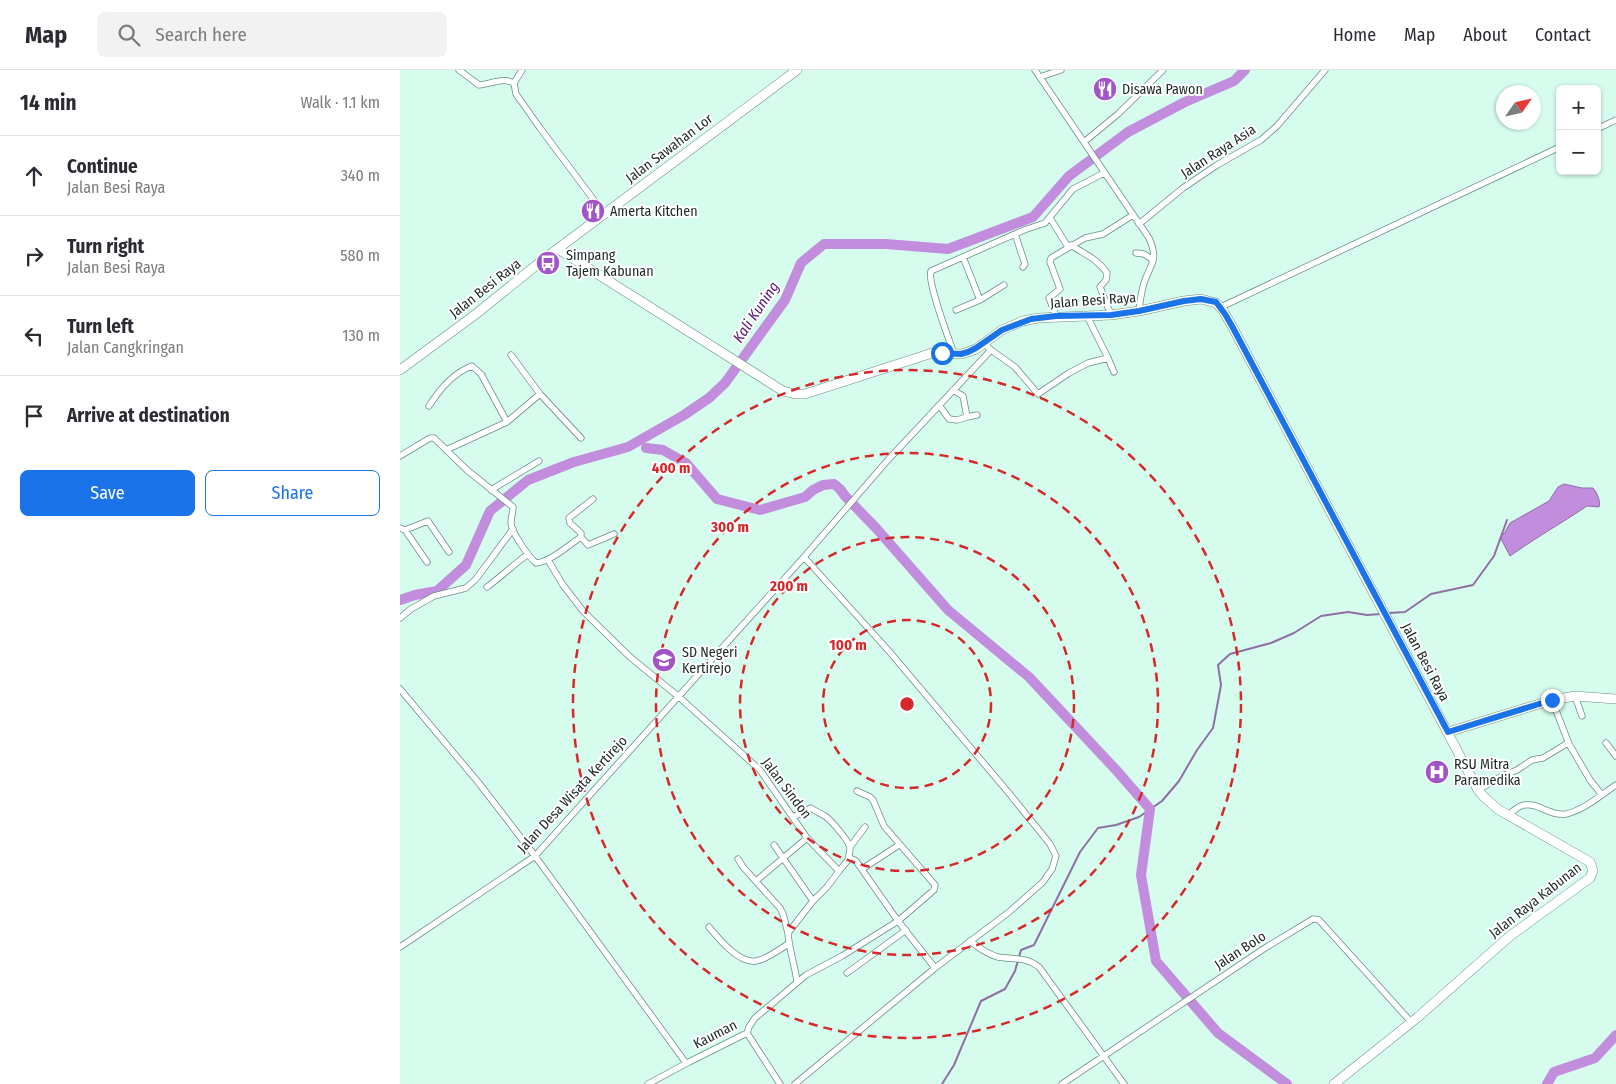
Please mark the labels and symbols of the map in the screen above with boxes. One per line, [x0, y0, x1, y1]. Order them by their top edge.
restaurant icon: Disawa Pawon [1092, 76, 1118, 102]
place label: Disawa Pawon [1122, 81, 1203, 98]
north arrow [1496, 85, 1541, 130]
street label: Jalan Sawahan Lor [623, 110, 716, 187]
street label: Jalan Raya Asia [1178, 121, 1259, 182]
restaurant icon: Amerta Kitchen [580, 198, 606, 224]
place label: Amerta Kitchen [610, 203, 698, 220]
place label: Simpang Tajem Kabunan [566, 247, 654, 280]
bus stop icon: Simpang Tajem Kabunan [535, 250, 561, 276]
street label: Jalan Besi Raya [446, 255, 525, 322]
water label: Kali Kuning [729, 278, 783, 346]
street label: Jalan Besi Raya [1049, 289, 1137, 312]
route start [931, 342, 954, 365]
text: 400 m [652, 459, 690, 477]
text: 300 m [710, 518, 749, 536]
text: 200 m [769, 577, 808, 595]
street label: Jalan Besi Raya [1398, 620, 1453, 704]
text: 100 m [829, 636, 867, 654]
place label: SD Negeri Kertirejo [682, 644, 737, 677]
school or university icon: SD Negeri Kertirejo [651, 647, 677, 673]
route end [1541, 689, 1564, 712]
centre of rings [898, 695, 916, 713]
street label: Jalan Desa Wisata Kertirejo [514, 732, 631, 856]
street label: Jalan Sindon [758, 755, 815, 822]
place label: RSU Mitra Paramedika [1454, 756, 1521, 789]
hospital icon: RSU Mitra Paramedika [1424, 759, 1450, 785]
street label: Jalan Raya Kabunan [1486, 859, 1585, 942]
street label: Jalan Bolo [1211, 928, 1269, 973]
street label: Kauman [691, 1016, 740, 1053]

